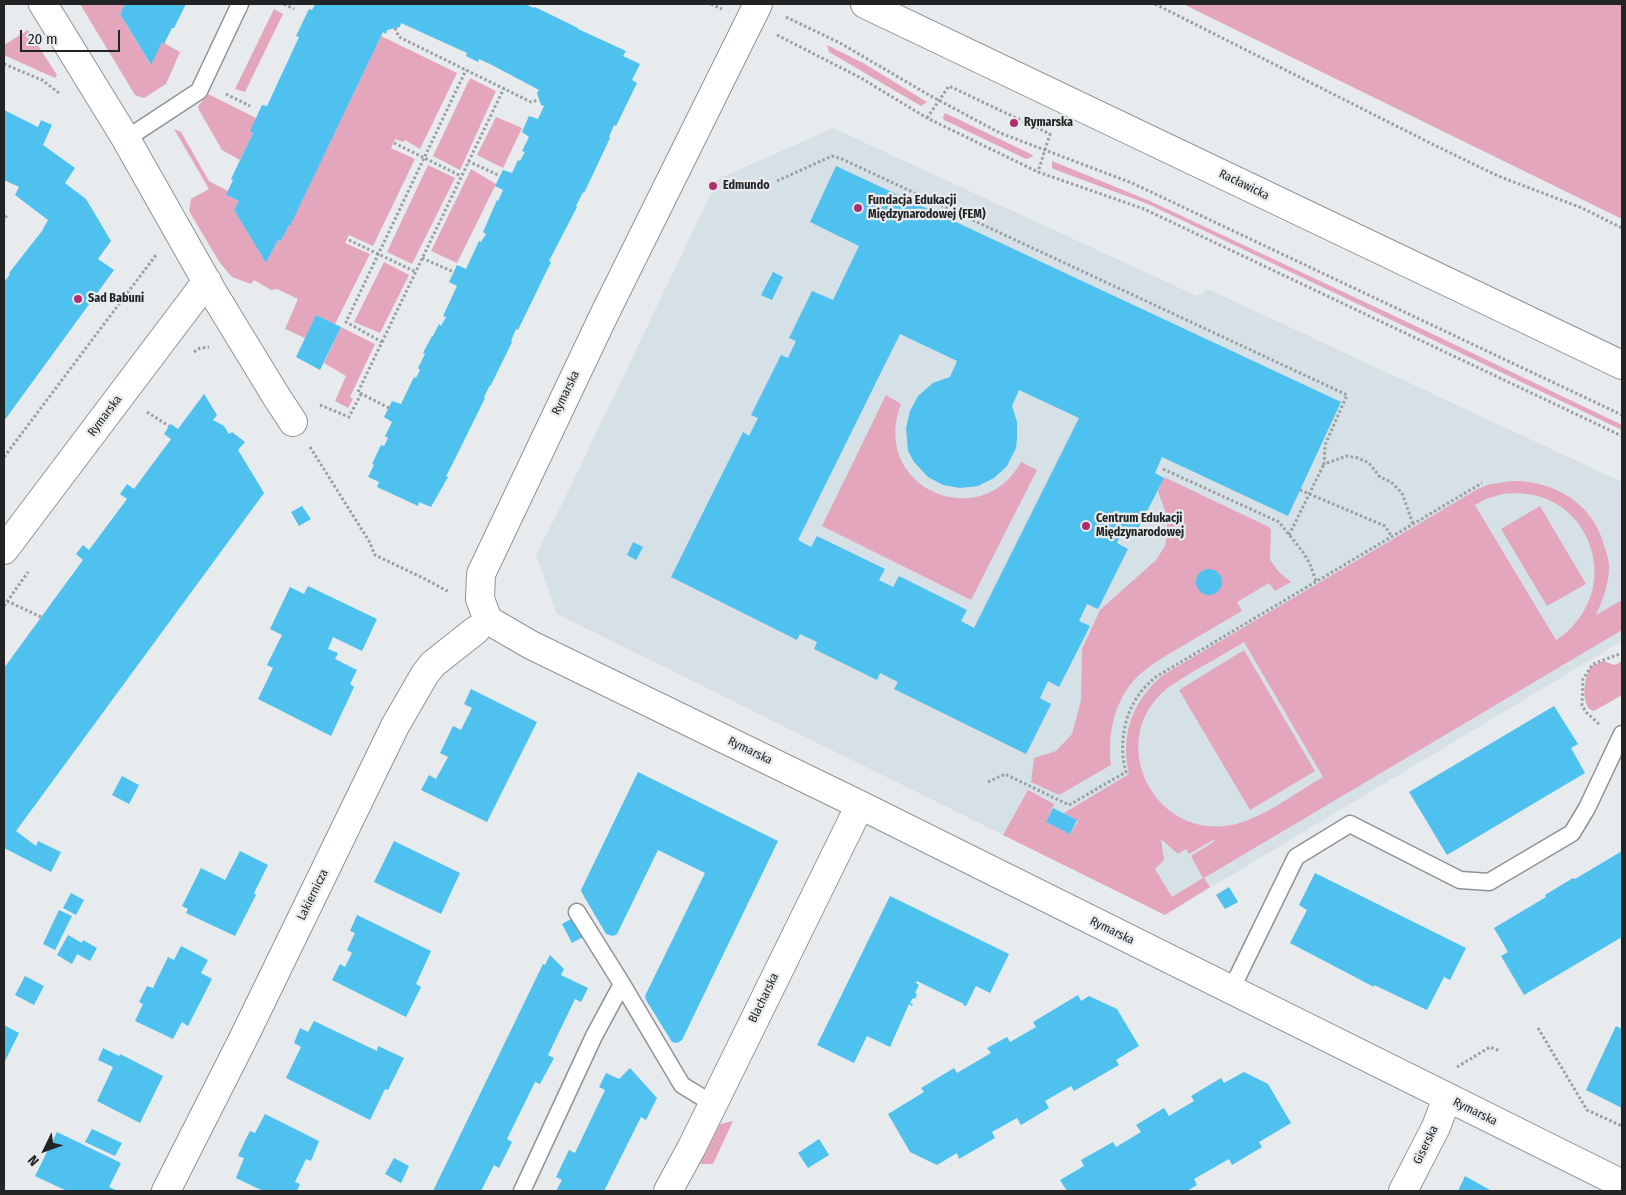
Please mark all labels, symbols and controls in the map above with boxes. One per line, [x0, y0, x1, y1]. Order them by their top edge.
scale bar [22, 20, 122, 52]
text: 20 m [28, 30, 58, 48]
place label: Rymarska [1024, 116, 1073, 130]
marker: Rymarska [1008, 117, 1020, 129]
street label: Racławicka [1217, 167, 1271, 203]
place label: Edmundo [723, 179, 770, 193]
marker: Edmundo [707, 180, 719, 192]
place label: Fundacja Edukacji Międzynarodowej (FEM) [868, 194, 986, 222]
marker: Fundacja Edukacji Międzynarodowej (FEM) [852, 202, 864, 214]
place label: Sad Babuni [88, 292, 144, 306]
marker: Sad Babuni [72, 293, 84, 305]
street label: Rymarska [549, 369, 583, 417]
street label: Rymarska [85, 393, 125, 439]
place label: Centrum Edukacji Międzynarodowej [1096, 512, 1184, 540]
marker: Centrum Edukacji Międzynarodowej [1080, 520, 1092, 532]
street label: Rymarska [726, 734, 774, 768]
street label: Lakiernicza [295, 867, 331, 923]
street label: Rymarska [1088, 914, 1136, 948]
street label: Blacharska [746, 971, 782, 1025]
street label: Rymarska [1451, 1095, 1499, 1129]
street label: Giserska [1410, 1123, 1442, 1167]
north arrow [20, 1125, 70, 1175]
text: N [24, 1152, 43, 1169]

